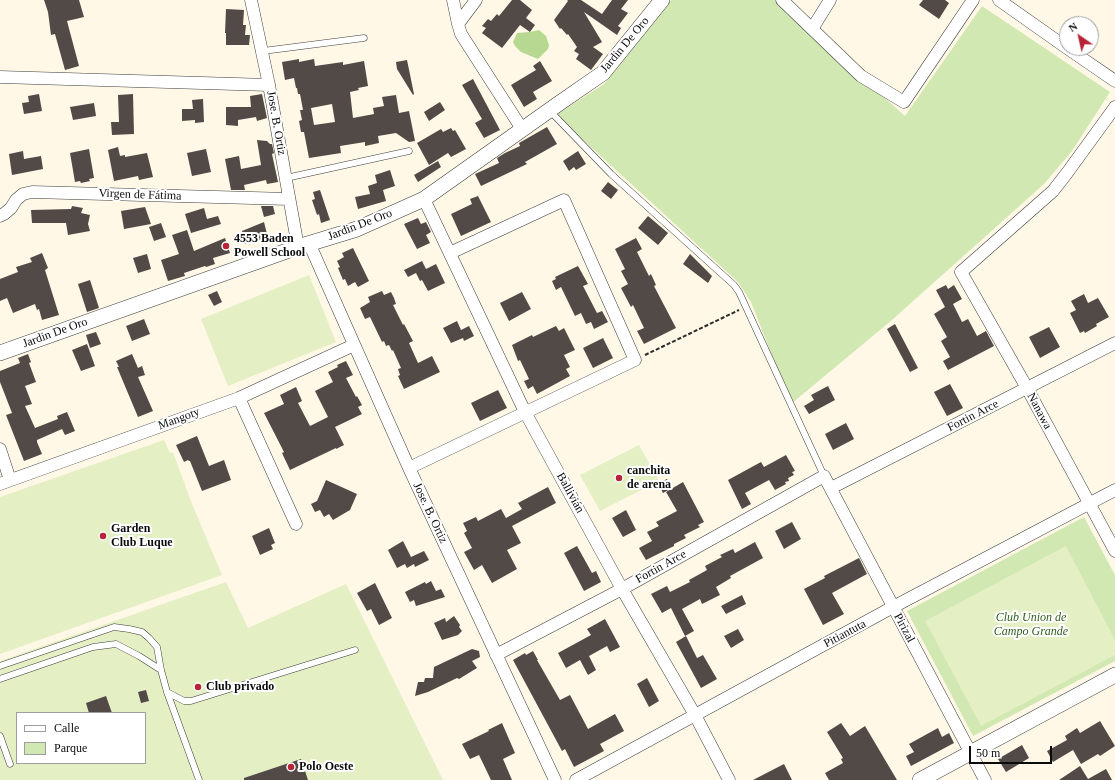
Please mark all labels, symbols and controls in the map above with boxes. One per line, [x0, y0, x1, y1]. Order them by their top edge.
street label: Jardin De Oro [598, 14, 652, 76]
north arrow [1059, 16, 1099, 56]
text: N [1066, 20, 1079, 34]
street label: Jose. B. Ortiz [263, 90, 289, 156]
street label: Virgen de Fátima [98, 186, 182, 204]
street label: Jardin De Oro [326, 206, 394, 244]
place label: 4553 Baden Powell School [234, 232, 305, 260]
marker: 4553 Baden Powell School [221, 241, 231, 251]
street label: Jardin De Oro [21, 315, 89, 351]
street label: Nanawa [1023, 390, 1055, 432]
street label: Fortin Arce [945, 397, 1001, 435]
street label: Mangoty [156, 405, 202, 433]
place label: canchita de arena [627, 464, 671, 492]
street label: Ballivián [553, 470, 587, 516]
marker: canchita de arena [614, 473, 624, 483]
street label: Jose. B. Ortiz [410, 480, 450, 546]
place label: Garden Club Luque [111, 522, 173, 550]
marker: Garden Club Luque [98, 531, 108, 541]
street label: Fortin Arce [633, 547, 689, 587]
street label: Pirizal [890, 611, 918, 645]
park label: Club Union de Campo Grande [994, 611, 1068, 639]
street label: Pitiantuta [821, 617, 869, 651]
place label: Club privado [206, 680, 274, 694]
marker: Club privado [193, 682, 203, 692]
legend [16, 712, 146, 764]
text: Calle [54, 721, 79, 735]
scale bar [971, 738, 1054, 764]
text: Parque [54, 741, 87, 755]
text: 50 m [976, 746, 1000, 760]
place label: Polo Oeste [299, 760, 353, 774]
marker: Polo Oeste [286, 762, 296, 772]

